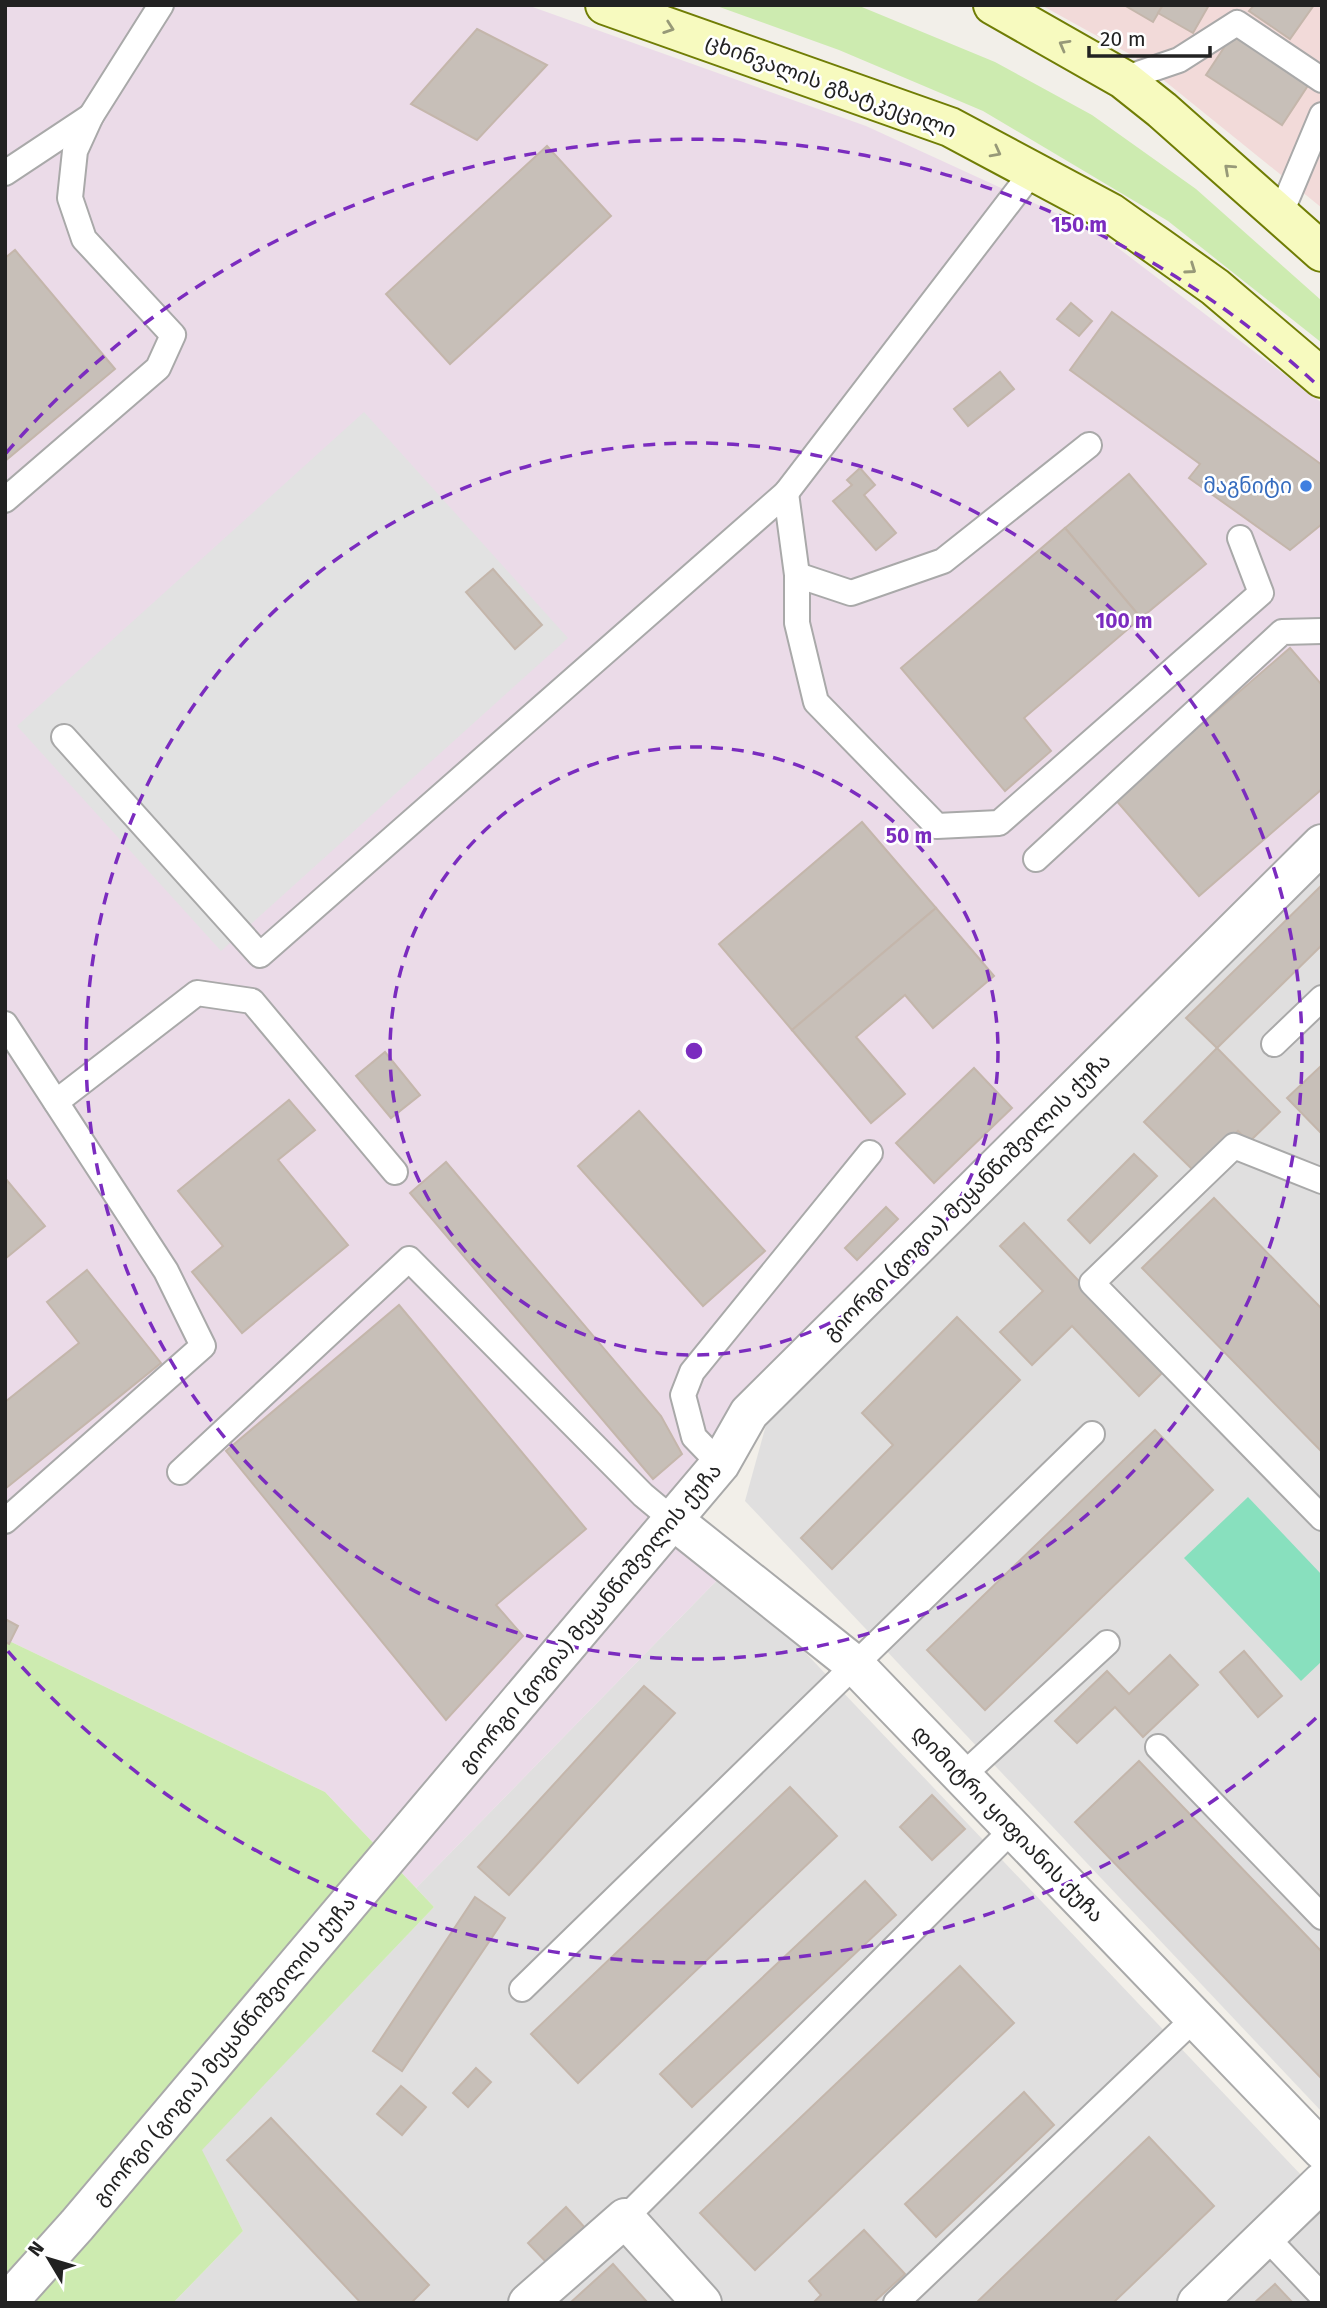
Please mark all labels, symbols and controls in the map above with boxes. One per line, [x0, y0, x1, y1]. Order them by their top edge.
scale bar [1089, 14, 1210, 58]
one-way arrow [663, 20, 675, 34]
text: 20 m [1100, 26, 1146, 52]
street label: ცხინვალის გზატკეცილი [702, 29, 960, 143]
one-way arrow [1058, 40, 1071, 53]
one-way arrow [989, 143, 1001, 157]
one-way arrow [1224, 165, 1237, 177]
text: 150 m [1051, 212, 1107, 238]
one-way arrow [1183, 261, 1196, 273]
place label: მაგნიტი [1203, 473, 1292, 499]
marker: მაგნიტი [1298, 478, 1314, 494]
text: 100 m [1095, 608, 1153, 634]
text: 50 m [886, 823, 932, 849]
centre of rings [682, 1039, 706, 1063]
street label: გიორგი (გოგია) მეყანწიშვილის ქუჩა [818, 1048, 1116, 1346]
street label: გიორგი (გოგია) მეყანწიშვილის ქუჩა [453, 1458, 727, 1778]
street label: დიმიტრი ყიფიანის ქუჩა [907, 1720, 1109, 1928]
street label: გიორგი (გოგია) მეყანწიშვილის ქუჩა [87, 1891, 361, 2211]
north arrow [14, 2224, 84, 2294]
text: N [23, 2237, 49, 2261]

